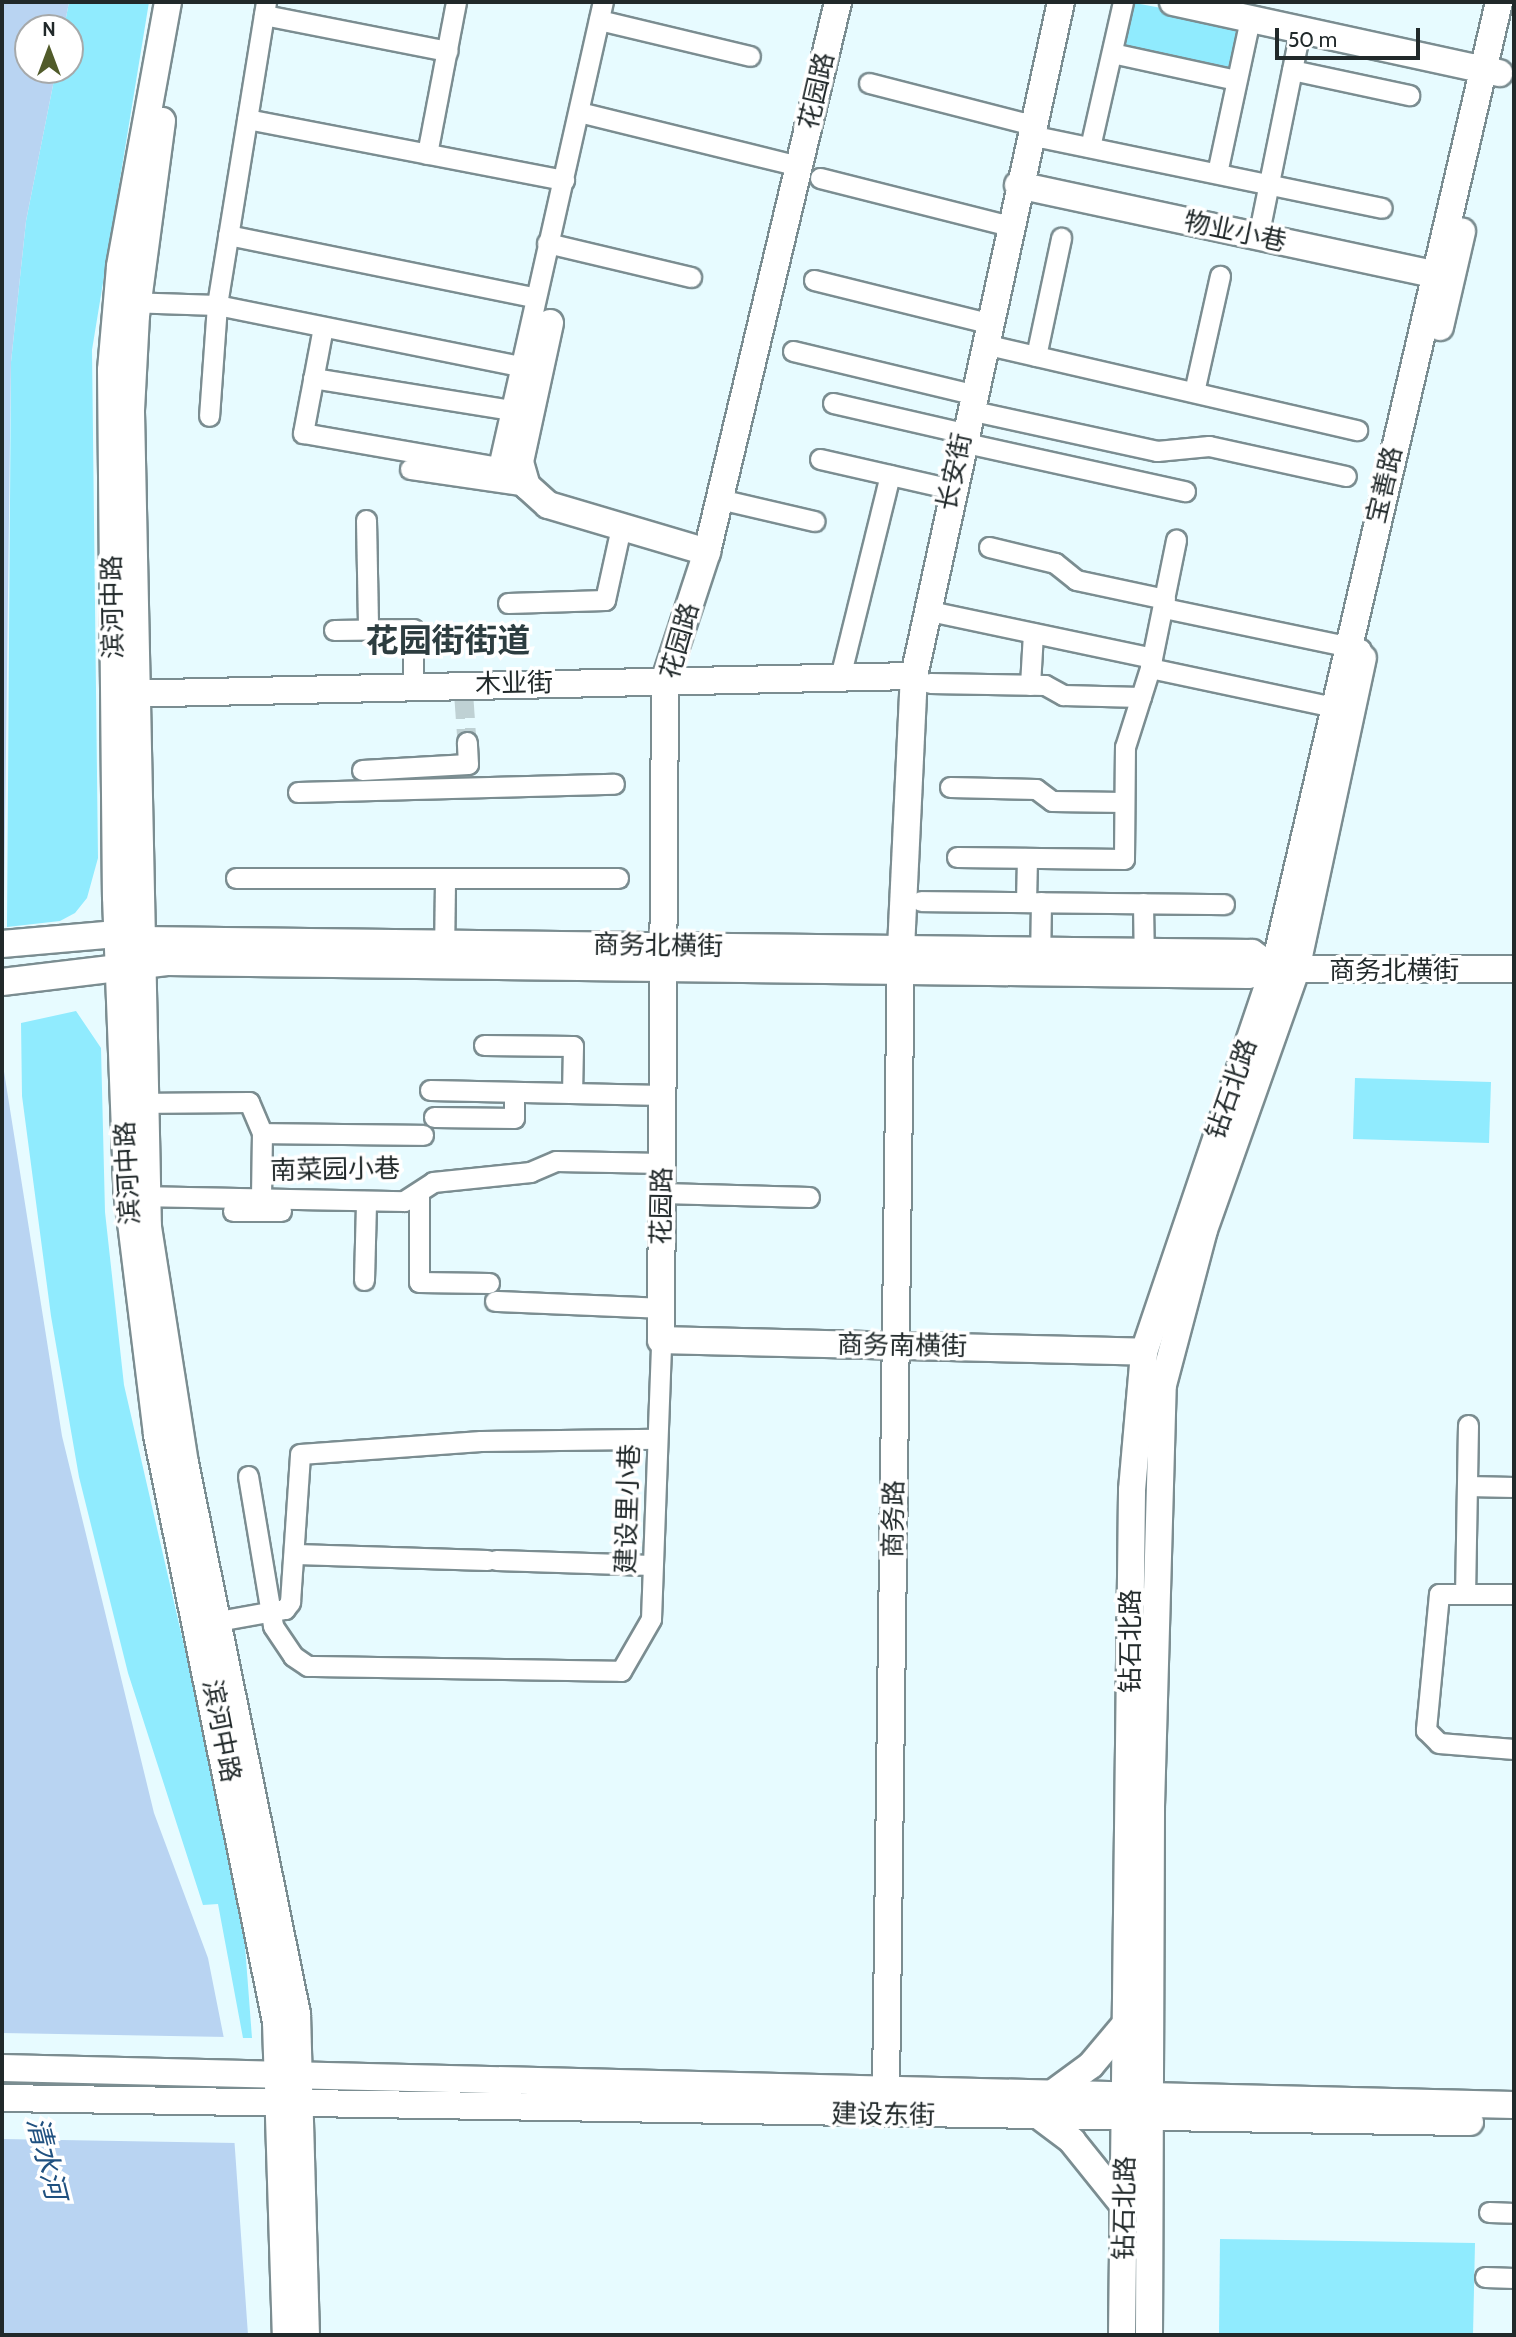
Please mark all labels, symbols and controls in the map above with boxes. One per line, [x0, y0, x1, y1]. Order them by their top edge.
north arrow [14, 14, 84, 84]
scale bar [1278, 14, 1423, 58]
text: N [42, 18, 56, 41]
text: 50 m [1288, 27, 1337, 52]
street label: 花园路 [793, 49, 841, 133]
street label: 物业小巷 [1181, 206, 1289, 258]
street label: 长安街 [932, 431, 978, 513]
street label: 宝善路 [1361, 443, 1409, 527]
street label: 滨河中路 [96, 555, 130, 659]
street label: 花园路 [654, 599, 706, 683]
district label: 花园街街道 [366, 621, 530, 661]
street label: 木业街 [475, 668, 553, 700]
street label: 商务北横街 [593, 929, 723, 963]
street label: 商务北横街 [1329, 955, 1459, 987]
street label: 钻石北路 [1200, 1035, 1264, 1143]
street label: 滨河中路 [110, 1120, 146, 1226]
street label: 南菜园小巷 [270, 1153, 400, 1187]
street label: 花园路 [646, 1167, 678, 1245]
street label: 商务南横街 [837, 1329, 967, 1363]
street label: 建设里小巷 [610, 1443, 646, 1575]
street label: 商务路 [878, 1480, 910, 1558]
street label: 钻石北路 [1115, 1589, 1147, 1693]
street label: 滨河中路 [196, 1677, 246, 1785]
street label: 建设东街 [831, 2098, 935, 2132]
water label: 清水河 [21, 2113, 73, 2203]
street label: 钻石北路 [1108, 2156, 1142, 2260]

